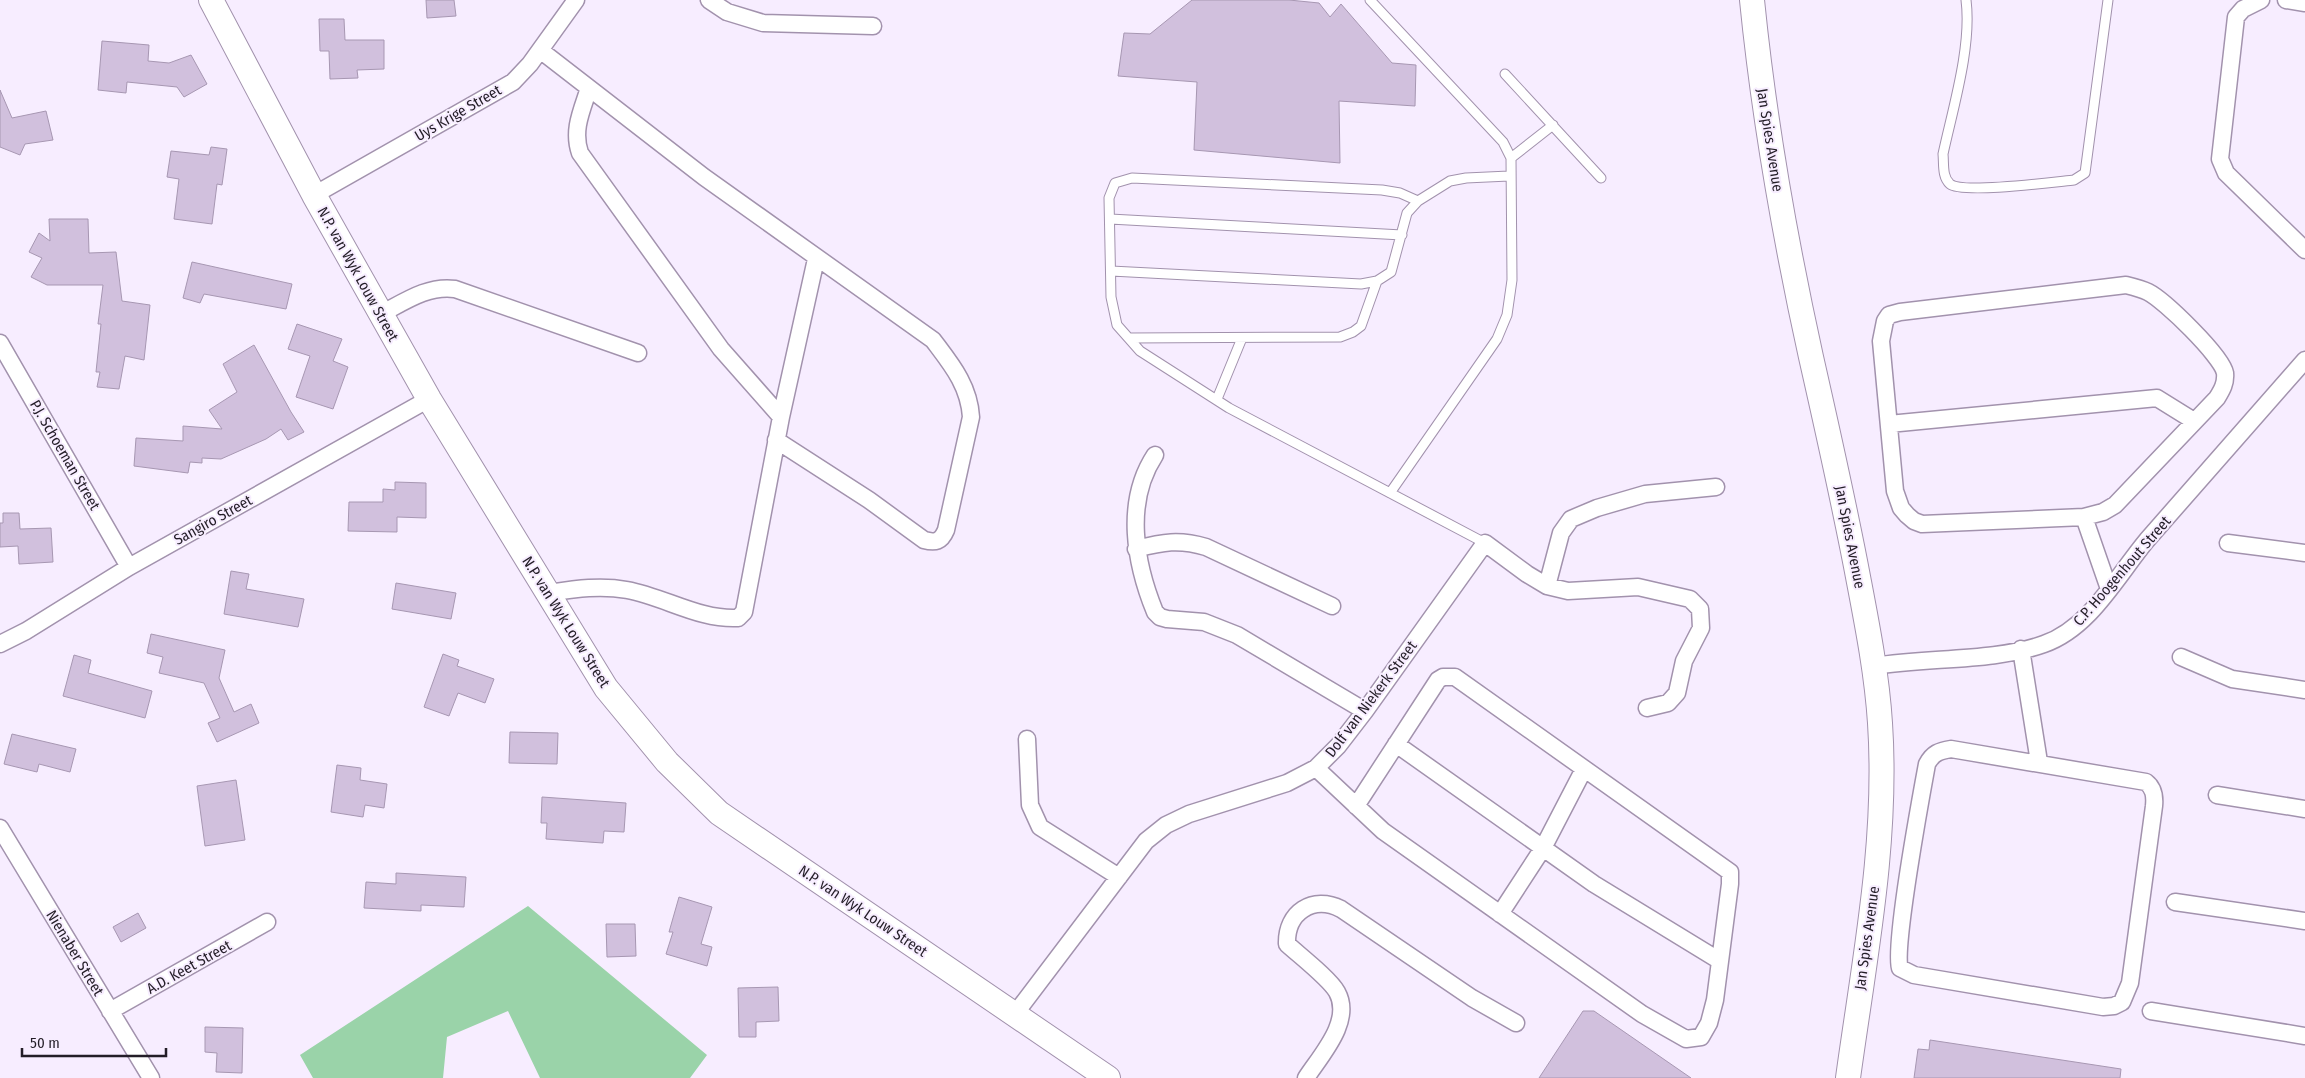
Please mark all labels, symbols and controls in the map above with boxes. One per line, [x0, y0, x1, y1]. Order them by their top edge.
street label: Uys Krige Street [412, 81, 505, 145]
street label: Jan Spies Avenue [1753, 87, 1787, 193]
street label: N.P. van Wyk Louw Street [314, 204, 403, 344]
street label: P.J. Schoeman Street [26, 397, 104, 513]
street label: Jan Spies Avenue [1831, 484, 1869, 590]
street label: Sangiro Street [171, 491, 255, 549]
street label: C.P. Hoogenhout Street [2069, 512, 2175, 630]
street label: N.P. van Wyk Louw Street [518, 553, 614, 691]
street label: Dolf van Niekerk Street [1321, 637, 1421, 761]
street label: N.P. van Wyk Louw Street [795, 861, 931, 961]
street label: Jan Spies Avenue [1851, 885, 1883, 991]
street label: Nienaber Street [42, 907, 108, 999]
street label: A.D. Keet Street [143, 936, 235, 998]
scale bar [22, 1026, 166, 1058]
text: 50 m [30, 1034, 60, 1052]

